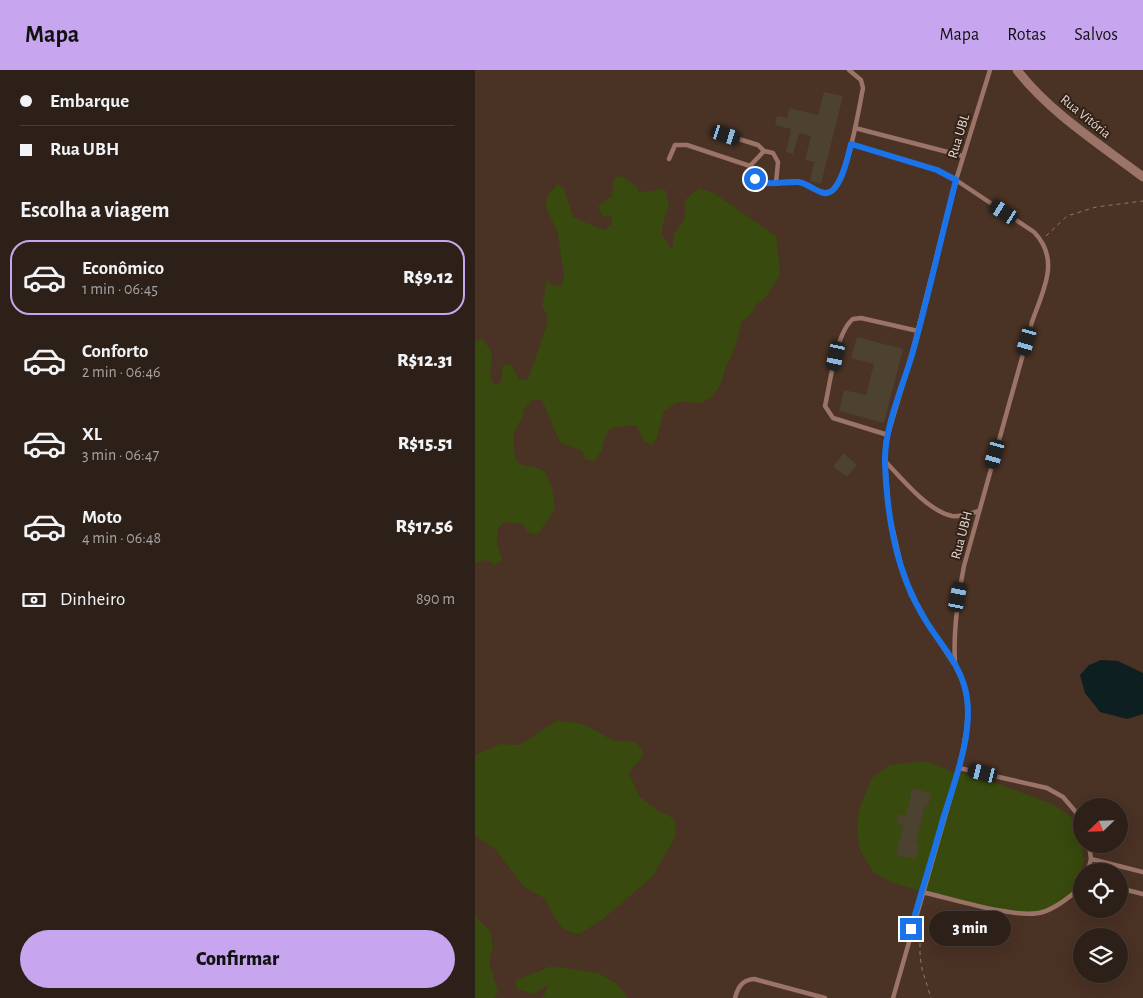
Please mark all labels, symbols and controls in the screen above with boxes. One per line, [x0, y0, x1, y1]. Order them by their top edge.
text: Mapa [25, 23, 79, 47]
text: Mapa [940, 26, 979, 44]
text: Rotas [1007, 26, 1046, 44]
text: Salvos [1074, 26, 1118, 44]
text: Embarque [50, 92, 129, 111]
street label: Rua Vitória [1058, 92, 1114, 141]
street label: Rua UBL [946, 112, 972, 160]
car [709, 123, 742, 147]
text: Rua UBH [50, 140, 119, 159]
route start [744, 168, 766, 190]
car [987, 198, 1020, 226]
text: Escolha a viagem [20, 199, 169, 221]
icon: car [22, 255, 67, 300]
text: Econômico [82, 259, 164, 278]
text: R$9.12 [403, 268, 453, 287]
text: 1 min · 06:45 [82, 281, 158, 297]
car [1015, 325, 1038, 357]
icon: car [22, 338, 67, 383]
car [825, 340, 846, 372]
text: Conforto [82, 342, 148, 361]
text: R$12.31 [397, 351, 453, 370]
text: 2 min · 06:46 [82, 364, 161, 380]
icon: car [22, 421, 67, 466]
text: XL [82, 425, 102, 444]
text: R$15.51 [398, 434, 453, 453]
car [983, 438, 1006, 470]
text: 3 min · 06:47 [82, 447, 159, 463]
icon: car [22, 504, 67, 549]
text: Moto [82, 508, 122, 527]
street label: Rua UBH [949, 510, 975, 561]
text: R$17.56 [395, 517, 453, 536]
text: 4 min · 06:48 [82, 530, 161, 546]
car [947, 581, 968, 613]
icon: cash [20, 586, 48, 614]
text: Dinheiro [60, 590, 125, 609]
text: 890 m [416, 591, 455, 607]
car [966, 762, 999, 784]
north arrow [1073, 798, 1127, 852]
map controls [1073, 798, 1128, 983]
button: locate [1073, 863, 1128, 918]
callout: 3 min [929, 912, 1011, 946]
route end [900, 918, 922, 940]
text: 3 min [952, 920, 988, 936]
button: layers [1073, 928, 1128, 983]
button: Confirmar [20, 930, 455, 988]

